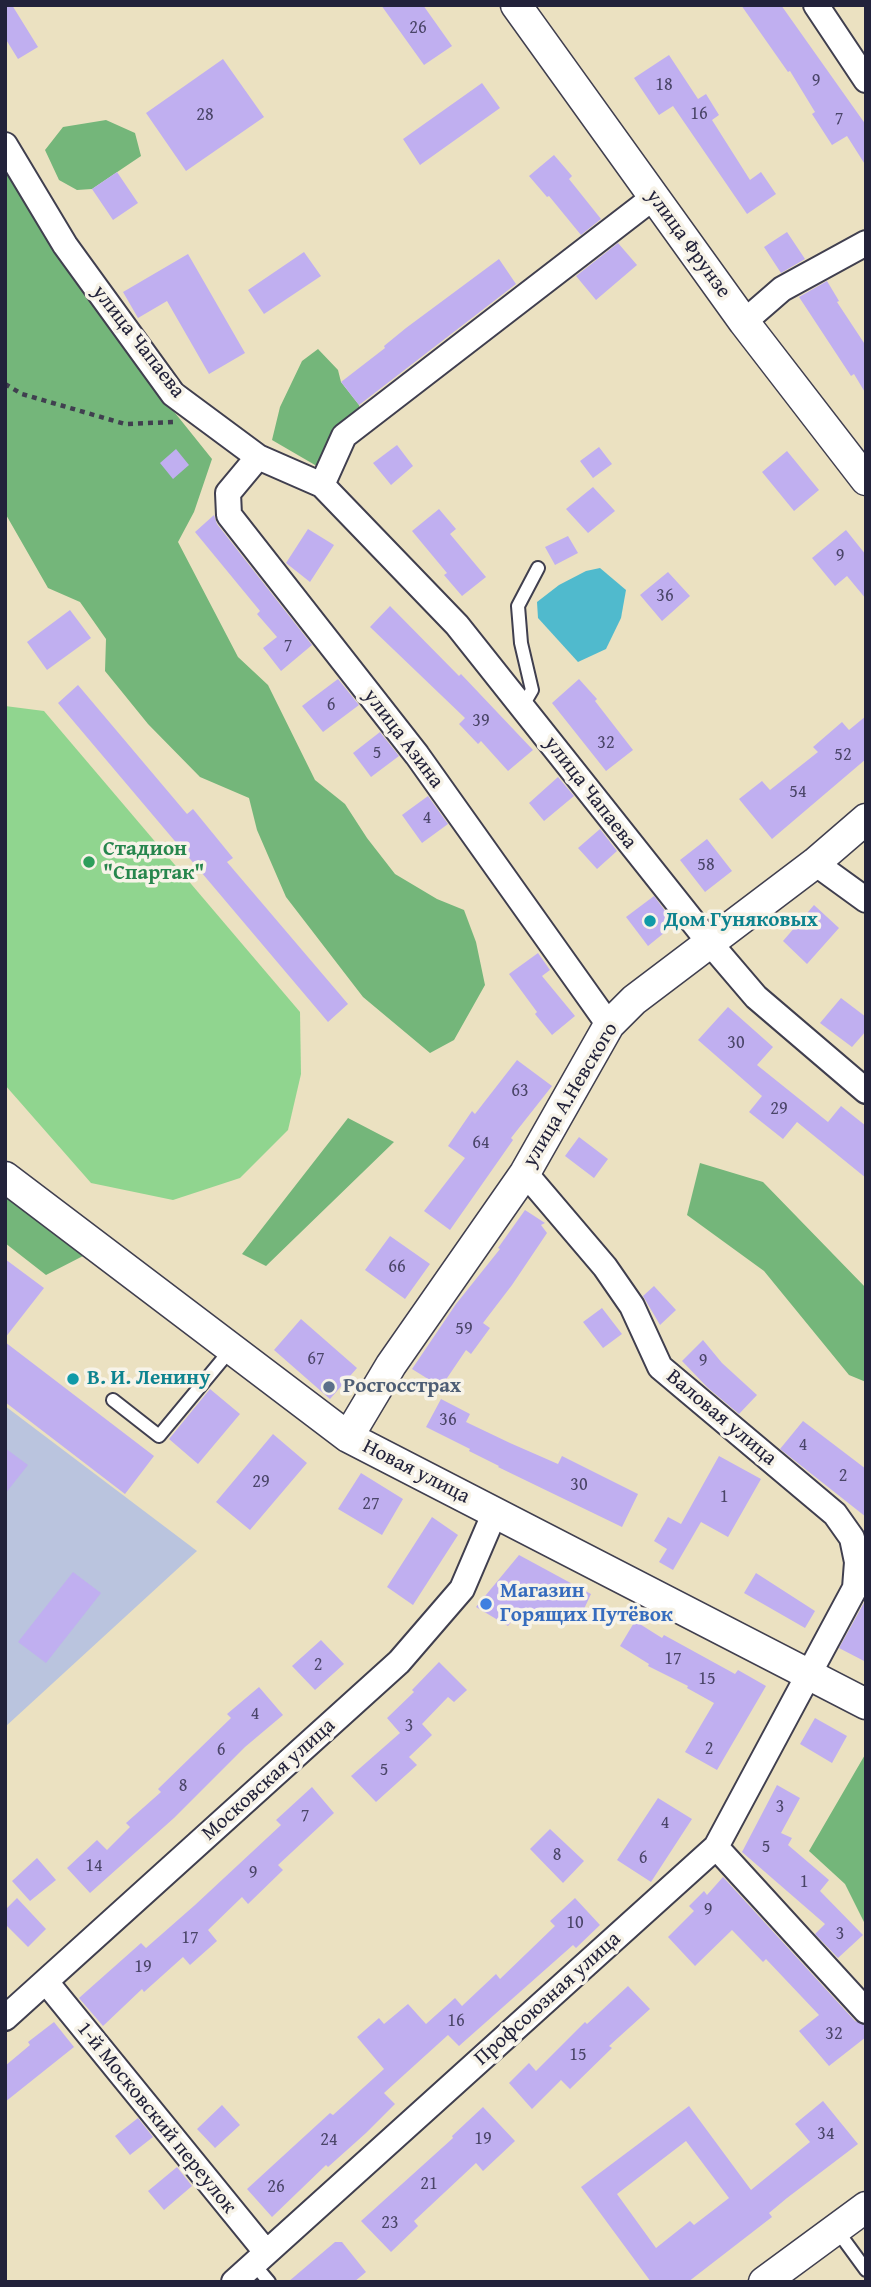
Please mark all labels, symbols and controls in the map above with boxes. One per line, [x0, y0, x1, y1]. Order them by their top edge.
house number: 26 [409, 17, 427, 39]
house number: 9 [812, 70, 820, 92]
house number: 18 [655, 74, 673, 96]
house number: 16 [690, 103, 708, 125]
house number: 28 [196, 104, 214, 126]
house number: 7 [835, 108, 843, 130]
street label: улица Фрунзе [640, 185, 736, 303]
street label: улица Чапаева [86, 281, 190, 403]
house number: 9 [836, 545, 844, 567]
house number: 36 [656, 585, 674, 607]
house number: 7 [284, 635, 292, 657]
street label: улица Азина [357, 684, 449, 794]
house number: 6 [327, 694, 335, 716]
house number: 39 [472, 710, 490, 732]
street label: улица Чапаева [538, 732, 642, 854]
house number: 32 [597, 732, 615, 754]
house number: 5 [373, 742, 381, 764]
house number: 52 [834, 744, 852, 766]
house number: 54 [789, 781, 807, 803]
house number: 4 [423, 807, 431, 829]
place label: Стадион "Спартак" [103, 837, 204, 887]
marker: Стадион "Спартак" [81, 854, 97, 870]
house number: 58 [697, 854, 715, 876]
place label: Дом Гуняковых [664, 908, 818, 934]
marker: Дом Гуняковых [642, 913, 658, 929]
street label: улица А.Невского [518, 1018, 624, 1172]
house number: 30 [727, 1032, 745, 1054]
house number: 63 [511, 1080, 529, 1102]
house number: 29 [770, 1098, 788, 1120]
house number: 64 [472, 1132, 490, 1154]
house number: 66 [388, 1256, 406, 1278]
house number: 59 [455, 1318, 473, 1340]
house number: 67 [307, 1348, 325, 1370]
house number: 9 [699, 1350, 707, 1372]
street label: Валовая улица [661, 1365, 781, 1471]
place label: В. И. Ленину [87, 1366, 210, 1392]
marker: В. И. Ленину [65, 1371, 81, 1387]
place label: Росгосстрах [343, 1374, 461, 1400]
marker: Росгосстрах [321, 1379, 337, 1395]
house number: 36 [439, 1409, 457, 1431]
street label: Новая улица [358, 1434, 474, 1510]
house number: 4 [799, 1434, 807, 1456]
house number: 2 [839, 1465, 847, 1487]
house number: 29 [252, 1471, 270, 1493]
house number: 30 [570, 1474, 588, 1496]
house number: 1 [720, 1486, 728, 1508]
house number: 27 [362, 1493, 380, 1515]
place label: Магазин Горящих Путёвок [500, 1579, 673, 1629]
marker: Магазин Горящих Путёвок [478, 1596, 494, 1612]
house number: 17 [664, 1648, 682, 1670]
house number: 2 [314, 1654, 322, 1676]
house number: 15 [698, 1668, 716, 1690]
house number: 4 [251, 1703, 259, 1725]
street label: Московская улица [197, 1714, 341, 1846]
house number: 3 [405, 1715, 413, 1737]
house number: 2 [705, 1738, 713, 1760]
house number: 6 [217, 1739, 225, 1761]
house number: 5 [380, 1759, 388, 1781]
house number: 8 [179, 1775, 187, 1797]
house number: 3 [776, 1796, 784, 1818]
house number: 7 [301, 1805, 309, 1827]
house number: 4 [661, 1812, 669, 1834]
house number: 5 [762, 1836, 770, 1858]
house number: 8 [553, 1844, 561, 1866]
house number: 6 [639, 1847, 647, 1869]
house number: 14 [85, 1855, 103, 1877]
house number: 9 [249, 1862, 257, 1884]
house number: 1 [800, 1871, 808, 1893]
house number: 9 [704, 1899, 712, 1921]
house number: 10 [566, 1912, 584, 1934]
house number: 3 [836, 1923, 844, 1945]
house number: 17 [181, 1927, 199, 1949]
street label: Профсоюзная улица [470, 1927, 626, 2071]
house number: 19 [134, 1956, 152, 1978]
house number: 16 [447, 2010, 465, 2032]
street label: 1-й Московский переулок [71, 2017, 241, 2219]
house number: 32 [825, 2023, 843, 2045]
house number: 15 [569, 2044, 587, 2066]
house number: 34 [817, 2123, 835, 2145]
house number: 19 [474, 2128, 492, 2150]
house number: 24 [320, 2129, 338, 2151]
house number: 21 [420, 2173, 438, 2195]
house number: 26 [267, 2176, 285, 2198]
house number: 23 [381, 2212, 399, 2234]

